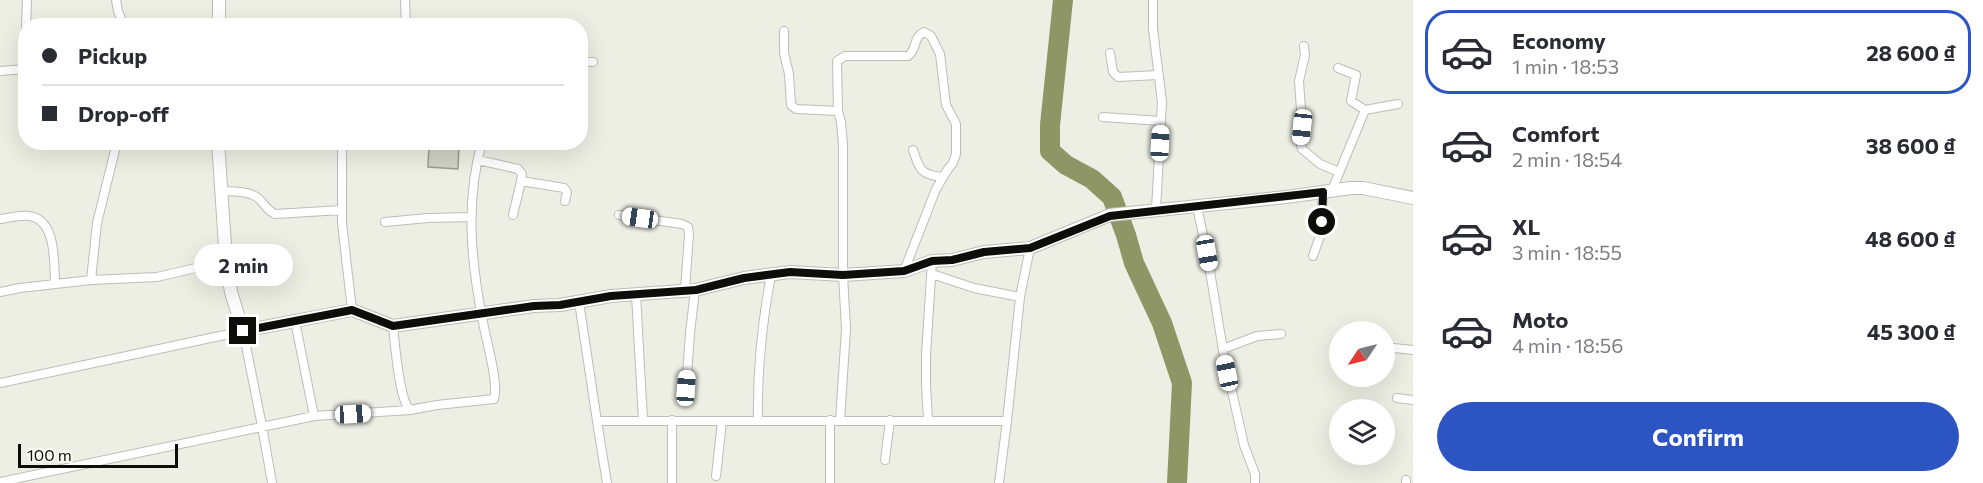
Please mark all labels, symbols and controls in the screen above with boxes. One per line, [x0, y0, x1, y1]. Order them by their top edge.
icon: car [1440, 25, 1494, 79]
text: Economy [1512, 27, 1606, 54]
text: 28 600 ₫ [1866, 39, 1956, 66]
text: Pickup [78, 42, 147, 69]
text: 1 min · 18:53 [1512, 54, 1619, 78]
text: Drop-off [78, 100, 169, 127]
car [1291, 108, 1313, 146]
icon: car [1440, 118, 1494, 172]
text: Comfort [1512, 120, 1600, 147]
car [1150, 125, 1170, 161]
text: 38 600 ₫ [1866, 132, 1956, 159]
text: 2 min · 18:54 [1512, 147, 1622, 171]
car [621, 207, 659, 229]
route start [1308, 208, 1335, 235]
icon: car [1440, 211, 1494, 265]
text: XL [1512, 213, 1540, 240]
text: 48 600 ₫ [1865, 225, 1956, 252]
car [1195, 234, 1219, 272]
text: 3 min · 18:55 [1512, 240, 1622, 264]
callout: 2 min [194, 244, 292, 286]
text: 2 min [219, 253, 268, 277]
icon: car [1440, 304, 1494, 358]
text: Moto [1512, 306, 1568, 333]
route end [229, 317, 256, 344]
text: 45 300 ₫ [1867, 318, 1956, 345]
north arrow [1329, 321, 1395, 387]
map controls [1329, 321, 1395, 465]
text: 4 min · 18:56 [1512, 333, 1623, 357]
car [1214, 354, 1240, 392]
car [676, 369, 696, 407]
button: layers [1329, 399, 1395, 465]
button: Confirm [1437, 402, 1959, 471]
car [335, 404, 371, 424]
scale bar [18, 441, 178, 468]
text: 100 m [27, 445, 72, 464]

